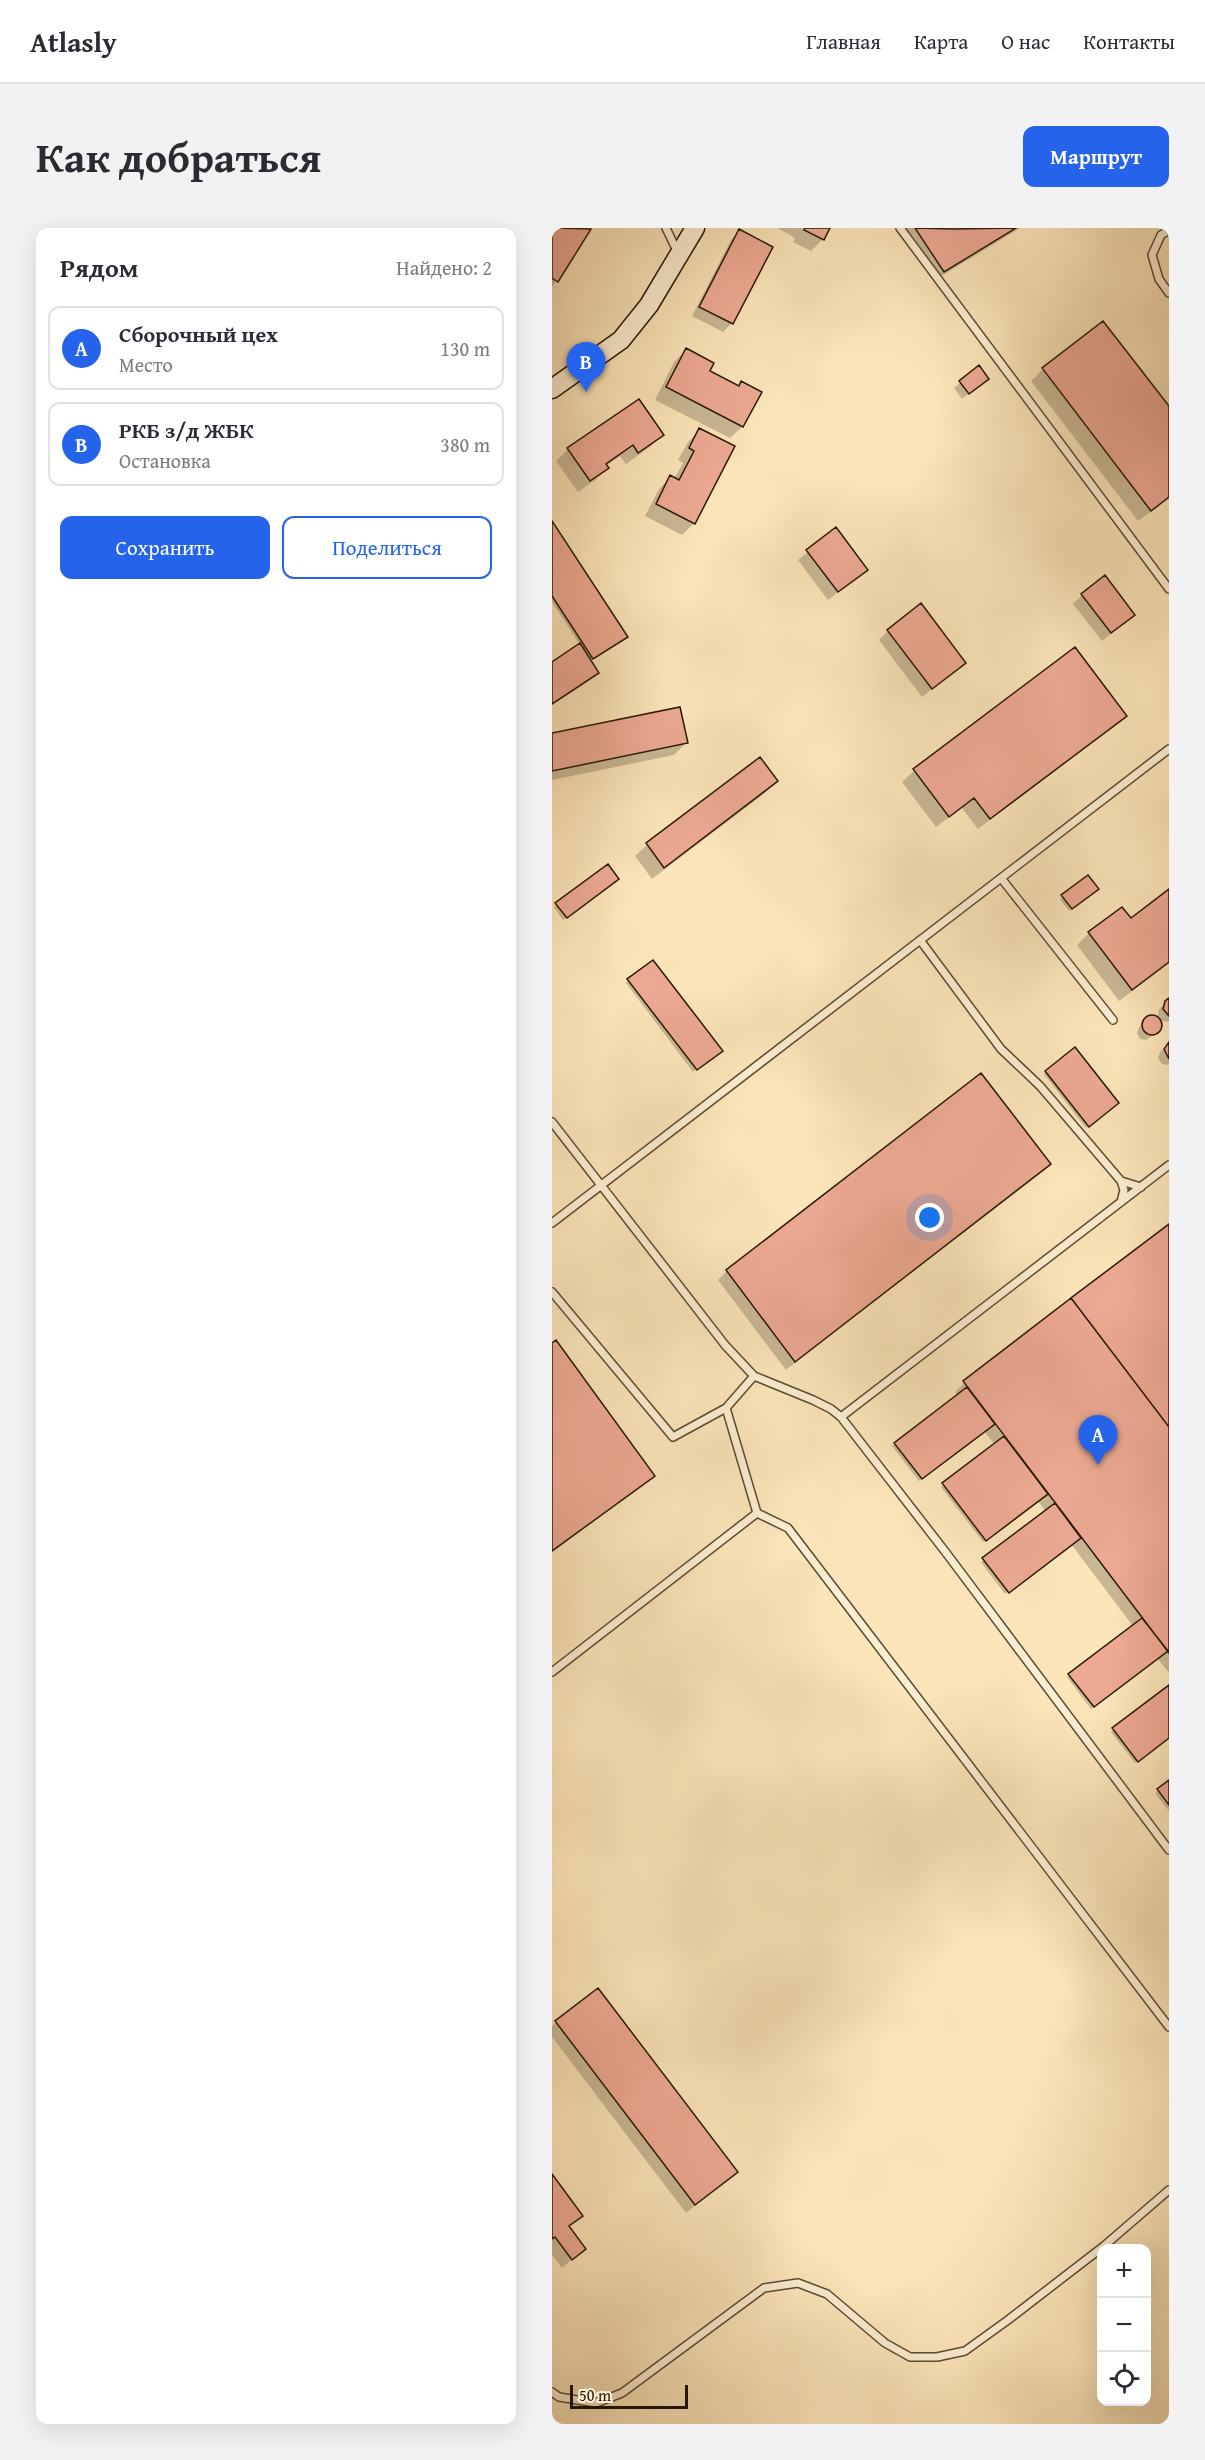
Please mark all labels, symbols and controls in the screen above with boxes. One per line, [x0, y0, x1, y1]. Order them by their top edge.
text: Atlasly [30, 21, 117, 62]
text: Главная [806, 26, 881, 57]
text: Карта [914, 26, 968, 57]
text: О нас [1001, 26, 1050, 57]
text: Контакты [1083, 26, 1175, 57]
text: Как добраться [36, 126, 321, 187]
button: Маршрут [1023, 126, 1169, 187]
text: Рядом [60, 248, 138, 287]
text: Найдено: 2 [396, 253, 492, 282]
text: Сборочный цех [119, 318, 278, 350]
text: A [75, 334, 88, 363]
text: 130 m [440, 334, 490, 363]
pin: B [567, 342, 606, 392]
text: Место [119, 350, 173, 379]
text: РКБ з/д ЖБК [119, 414, 254, 446]
text: B [75, 430, 88, 459]
text: 380 m [440, 430, 490, 459]
text: Остановка [119, 446, 211, 475]
button: Сохранить [60, 516, 270, 579]
button: Поделиться [282, 516, 492, 579]
your location [915, 1203, 944, 1232]
pin: A [1078, 1416, 1118, 1465]
map controls [1097, 2244, 1151, 2406]
button: + [1097, 2244, 1151, 2298]
button: − [1097, 2298, 1151, 2352]
button: locate [1097, 2352, 1151, 2406]
scale bar [570, 2382, 688, 2410]
text: 50 m [579, 2383, 611, 2407]

